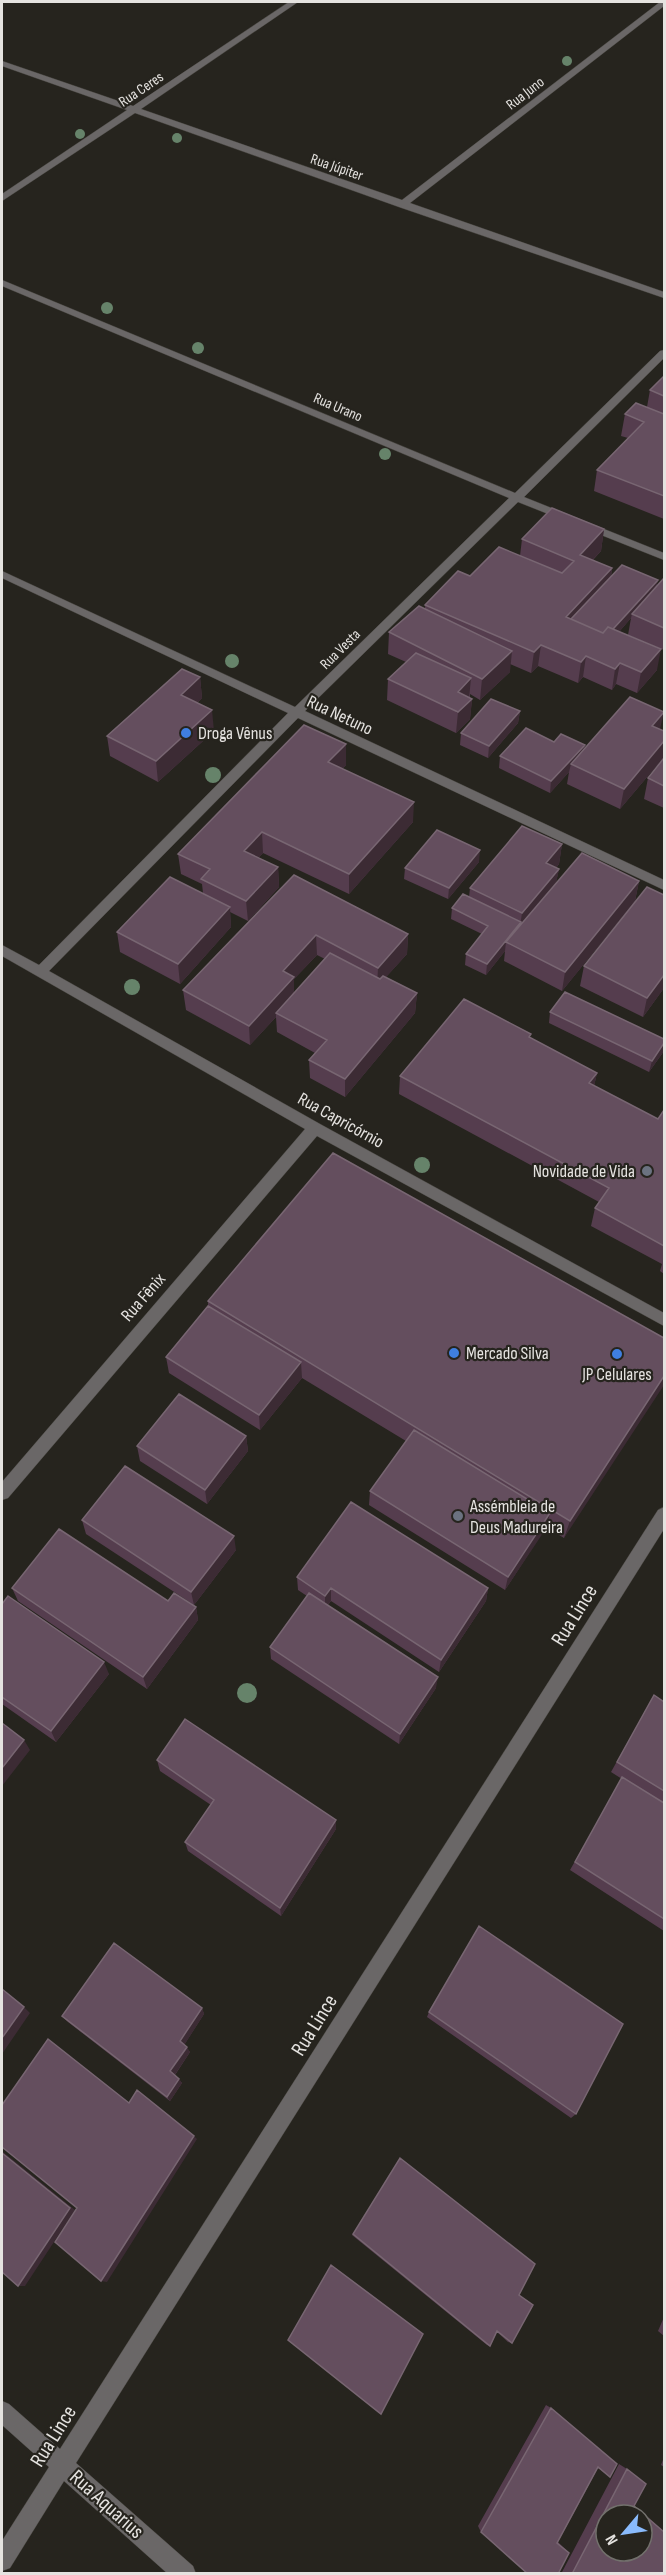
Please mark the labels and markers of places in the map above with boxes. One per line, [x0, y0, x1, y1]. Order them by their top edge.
place label: Droga Vênus [198, 723, 272, 744]
marker: Droga Vênus [179, 726, 193, 740]
place label: Novidade de Vida [533, 1161, 635, 1182]
marker: Novidade de Vida [640, 1164, 654, 1178]
place label: Mercado Silva [466, 1343, 549, 1364]
marker: Mercado Silva [447, 1346, 461, 1360]
marker: JP Celulares [610, 1347, 624, 1361]
place label: JP Celulares [581, 1364, 652, 1385]
place label: Assémbleia de Deus Madureira [469, 1496, 563, 1538]
marker: Assémbleia de Deus Madureira [451, 1509, 465, 1523]

